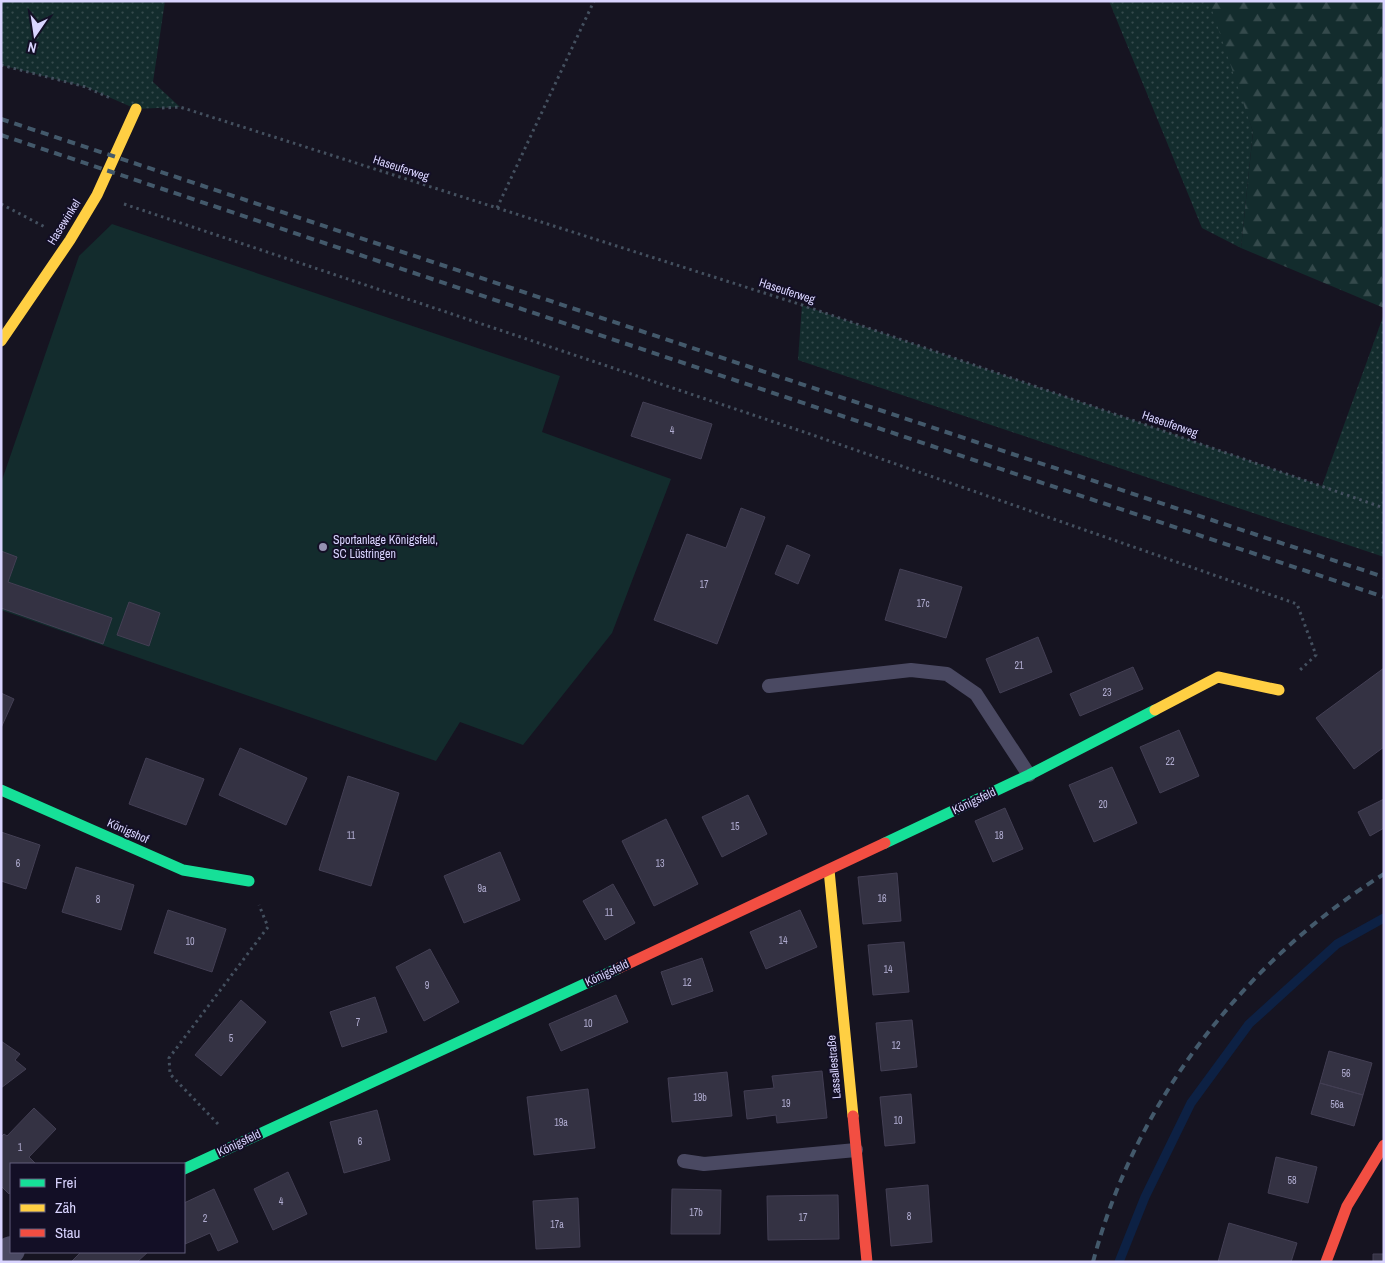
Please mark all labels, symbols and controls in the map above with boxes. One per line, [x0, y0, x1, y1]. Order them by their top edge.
north arrow [10, 10, 60, 60]
text: N [26, 38, 38, 57]
street label: Haseuferweg [371, 151, 432, 185]
street label: Hasewinkel [44, 196, 84, 248]
street label: Haseuferweg [757, 274, 818, 308]
street label: Haseuferweg [1140, 407, 1201, 441]
house number: 4 [670, 424, 675, 437]
place label: Sportanlage Königsfeld, SC Lüstringen [333, 532, 438, 562]
marker: Sportanlage Königsfeld, SC Lüstringen [317, 541, 329, 553]
house number: 17 [699, 578, 709, 591]
house number: 17c [916, 597, 930, 610]
house number: 21 [1014, 659, 1024, 672]
house number: 23 [1102, 686, 1112, 699]
house number: 22 [1165, 755, 1175, 768]
street label: Königsfeld [950, 784, 998, 818]
house number: 20 [1098, 798, 1108, 811]
street label: Königshof [104, 815, 152, 847]
house number: 15 [730, 820, 740, 833]
house number: 11 [347, 829, 356, 842]
house number: 18 [994, 829, 1004, 842]
house number: 6 [16, 857, 21, 870]
house number: 13 [655, 857, 665, 870]
house number: 9a [477, 882, 487, 895]
house number: 16 [877, 892, 887, 905]
house number: 8 [96, 893, 101, 906]
house number: 11 [605, 906, 614, 919]
house number: 14 [778, 934, 788, 947]
house number: 10 [185, 935, 195, 948]
street label: Königsfeld [583, 956, 631, 990]
house number: 14 [883, 963, 893, 976]
house number: 12 [682, 976, 692, 989]
house number: 9 [425, 979, 430, 992]
house number: 7 [356, 1016, 361, 1029]
house number: 10 [583, 1017, 593, 1030]
house number: 5 [229, 1032, 234, 1045]
street label: Lassallestraße [823, 1034, 845, 1100]
house number: 12 [891, 1039, 901, 1052]
house number: 56 [1341, 1067, 1351, 1080]
house number: 19b [693, 1091, 707, 1104]
house number: 19 [781, 1097, 791, 1110]
house number: 56a [1330, 1098, 1344, 1111]
house number: 10 [893, 1114, 903, 1127]
house number: 19a [554, 1116, 568, 1129]
street label: Königsfeld [215, 1126, 263, 1160]
house number: 6 [358, 1135, 363, 1148]
house number: 1 [18, 1141, 23, 1154]
legend [10, 1163, 185, 1253]
text: Frei [55, 1172, 77, 1193]
house number: 58 [1287, 1174, 1297, 1187]
house number: 4 [279, 1195, 284, 1208]
text: Zäh [55, 1197, 76, 1218]
house number: 17b [689, 1206, 703, 1219]
house number: 8 [907, 1210, 912, 1223]
house number: 17 [798, 1211, 808, 1224]
house number: 2 [203, 1212, 208, 1225]
house number: 17a [550, 1218, 564, 1231]
text: Stau [55, 1222, 80, 1243]

